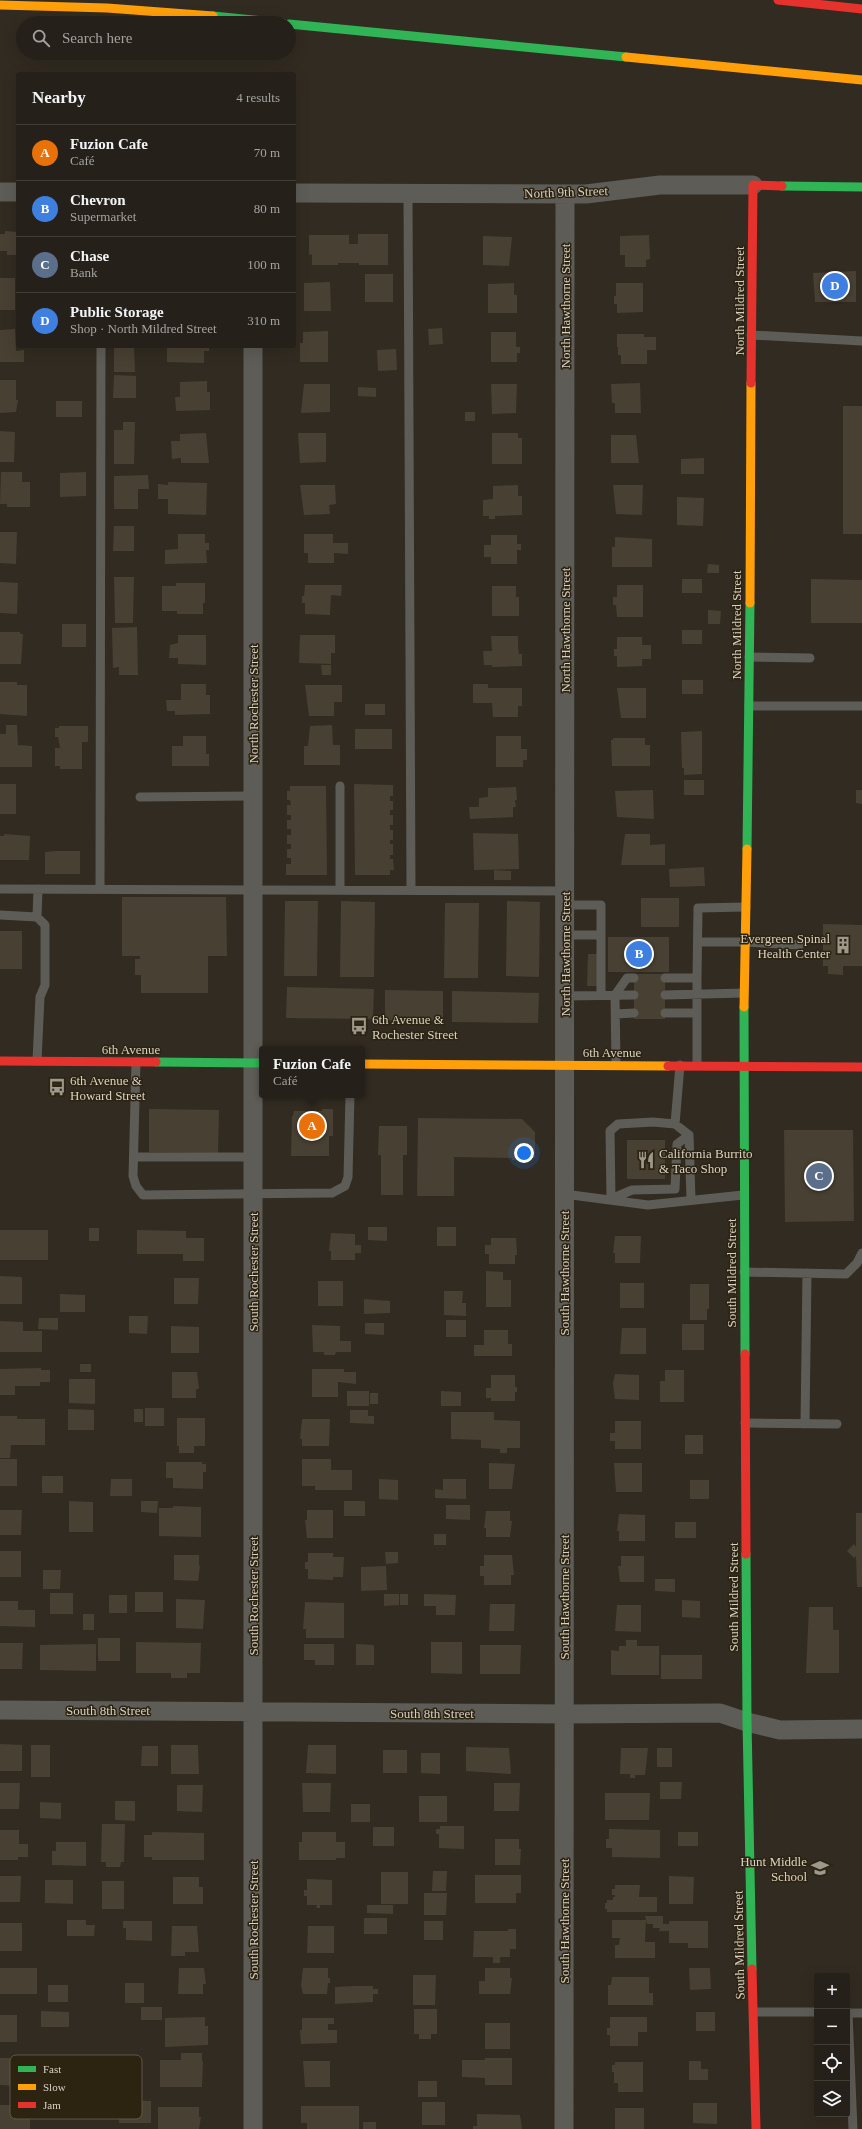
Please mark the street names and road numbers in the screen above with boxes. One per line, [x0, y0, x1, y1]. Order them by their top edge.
street label: North 9th Street [524, 183, 609, 201]
street label: North Hawthorne Street [558, 243, 573, 368]
street label: North Mildred Street [732, 246, 747, 356]
street label: North Hawthorne Street [558, 567, 573, 692]
street label: North Mildred Street [729, 570, 744, 680]
street label: North Rochester Street [246, 644, 261, 764]
street label: North Hawthorne Street [558, 891, 573, 1016]
street label: 6th Avenue [102, 1042, 161, 1057]
street label: 6th Avenue [583, 1045, 642, 1060]
street label: South Hawthorne Street [557, 1210, 572, 1335]
street label: South Rochester Street [246, 1212, 261, 1332]
street label: South Mildred Street [724, 1218, 739, 1328]
street label: South Hawthorne Street [557, 1534, 572, 1659]
street label: South Rochester Street [246, 1536, 261, 1656]
street label: South Mildred Street [726, 1542, 741, 1652]
street label: South 8th Street [66, 1703, 150, 1718]
street label: South 8th Street [390, 1706, 474, 1721]
street label: South Hawthorne Street [557, 1858, 572, 1983]
street label: South Rochester Street [246, 1860, 261, 1980]
street label: South Mildred Street [731, 1890, 747, 2000]

